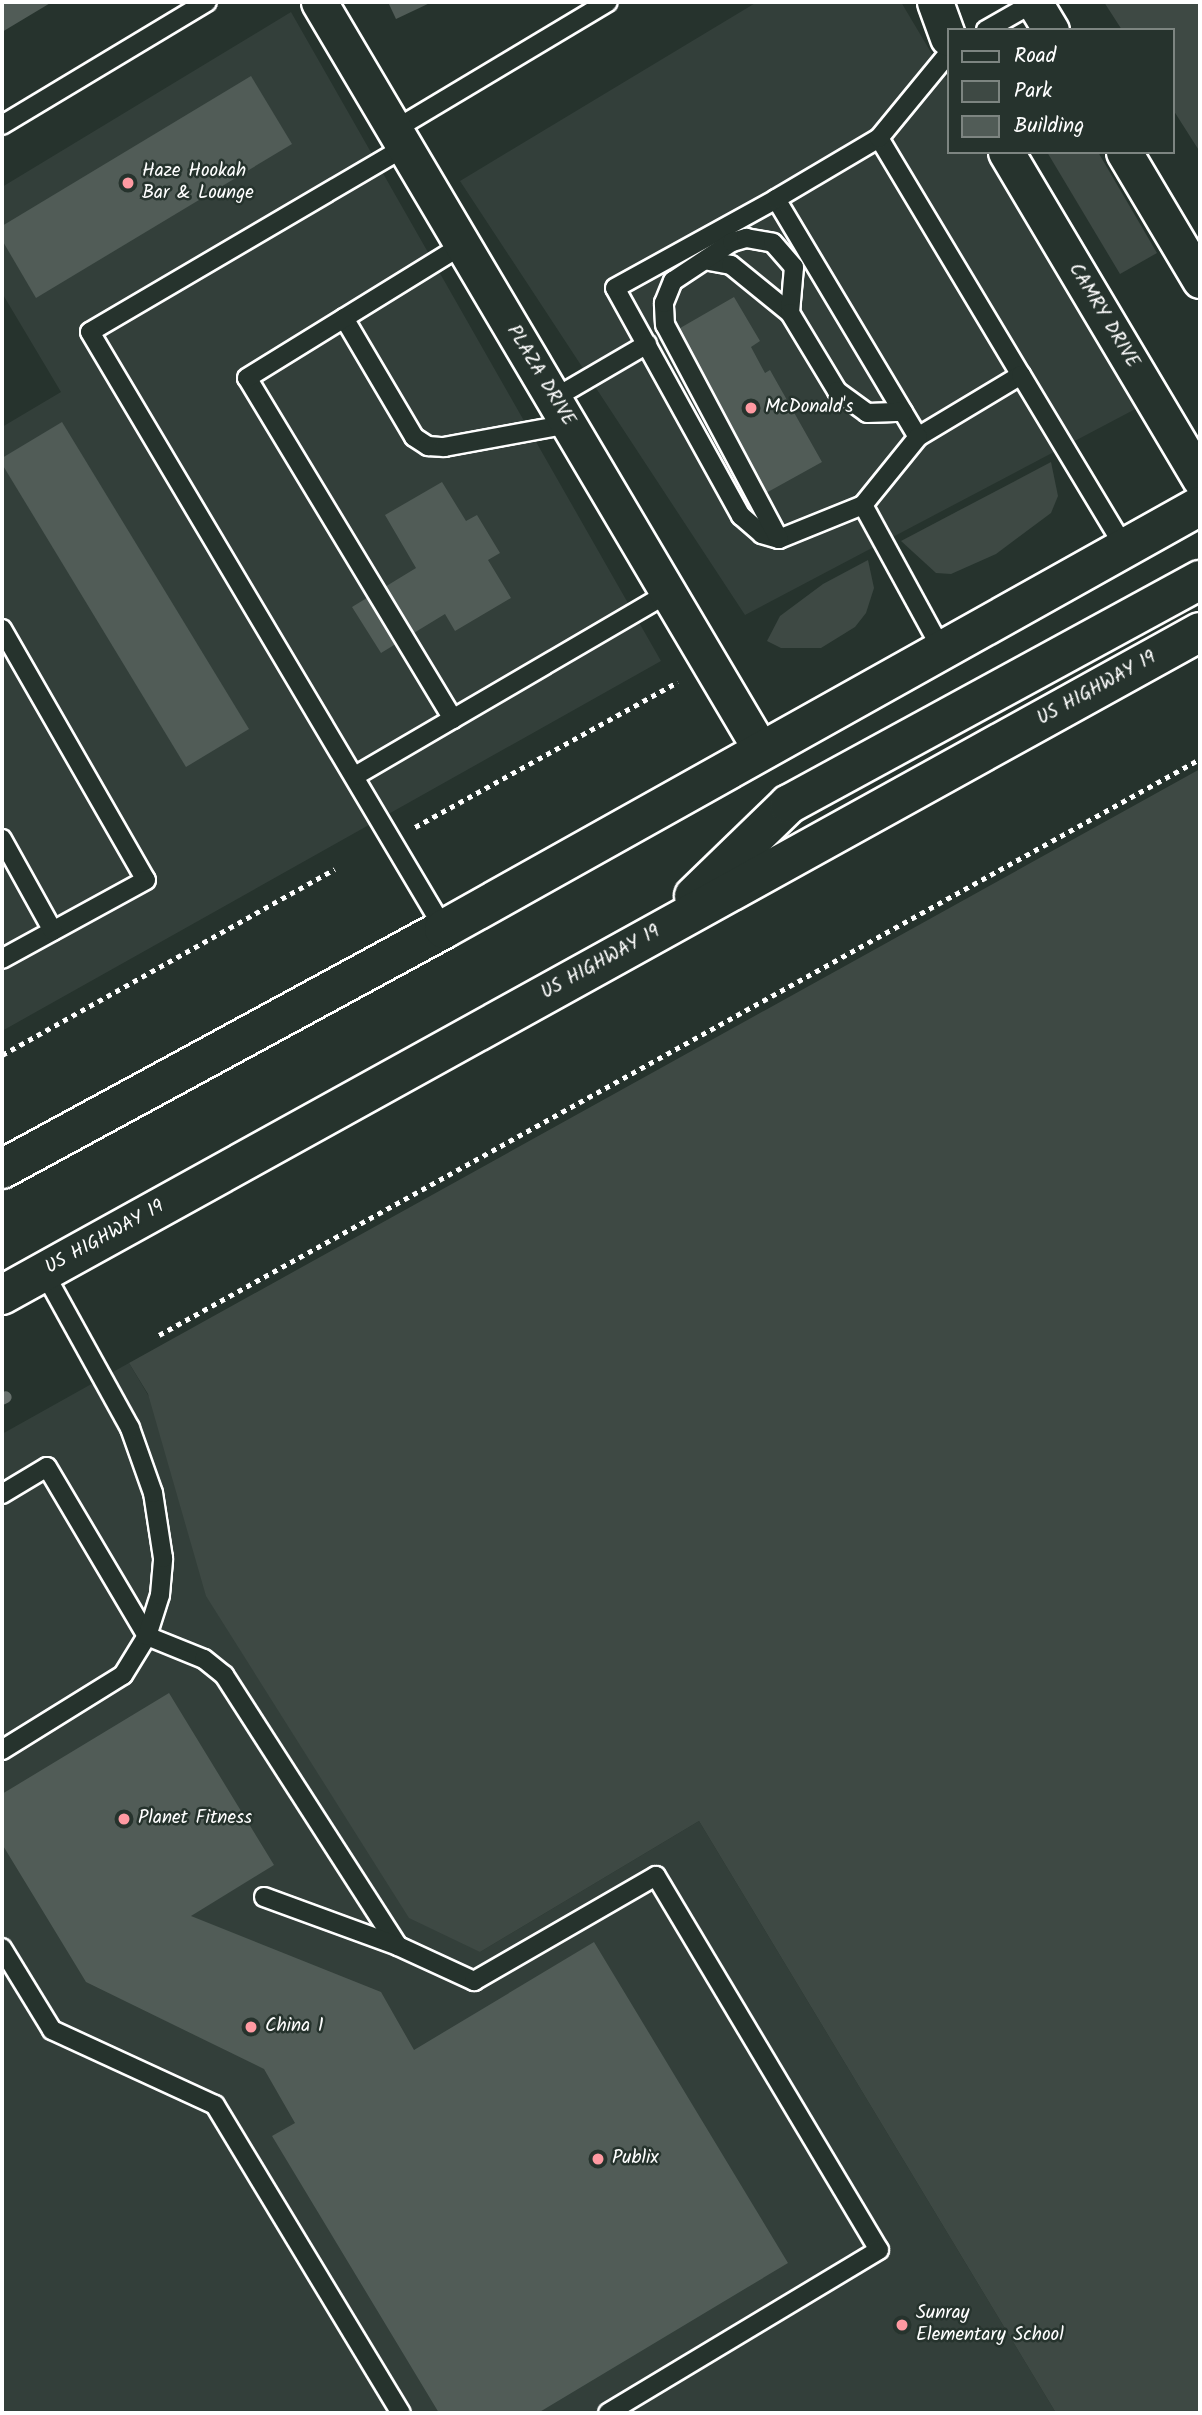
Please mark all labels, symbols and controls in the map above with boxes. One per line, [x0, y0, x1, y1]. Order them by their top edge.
legend [946, 28, 1174, 154]
text: Road [1014, 40, 1056, 73]
text: Park [1014, 75, 1052, 108]
text: Building [1014, 110, 1084, 143]
place label: Haze Hookah Bar & Lounge [142, 161, 254, 205]
marker: Haze Hookah Bar & Lounge [120, 175, 136, 191]
street label: CAMRY DRIVE [1063, 260, 1143, 372]
street label: PLAZA DRIVE [501, 321, 579, 431]
place label: McDonald's [765, 397, 853, 419]
marker: McDonald's [743, 400, 759, 416]
street label: US HIGHWAY 19 [1034, 647, 1160, 731]
street label: US HIGHWAY 19 [538, 921, 664, 1005]
street label: US HIGHWAY 19 [42, 1196, 168, 1280]
place label: Planet Fitness [138, 1808, 252, 1830]
marker: Planet Fitness [116, 1811, 132, 1827]
place label: China 1 [265, 2016, 324, 2038]
marker: China 1 [243, 2019, 259, 2035]
place label: Publix [612, 2148, 659, 2170]
marker: Publix [590, 2151, 606, 2167]
place label: Sunray Elementary School [916, 2303, 1064, 2347]
marker: Sunray Elementary School [894, 2317, 910, 2333]

